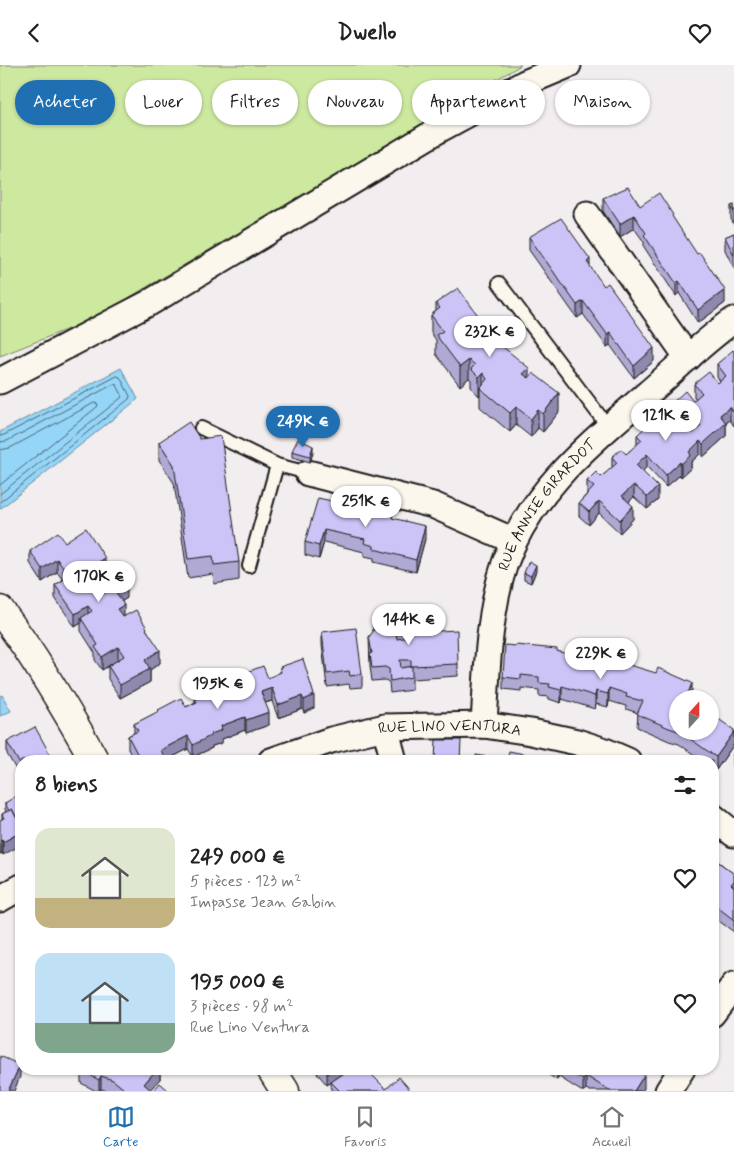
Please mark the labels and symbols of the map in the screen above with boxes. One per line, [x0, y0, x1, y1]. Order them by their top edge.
pin: 232K € [449, 315, 531, 358]
pin: 121K € [625, 399, 707, 442]
pin: 249K € [262, 405, 344, 448]
street label: RUE ANNIE GIRARDOT [494, 434, 601, 573]
pin: 251K € [325, 485, 407, 528]
pin: 170K € [58, 561, 140, 603]
pin: 144K € [368, 603, 450, 646]
pin: 229K € [560, 637, 642, 680]
pin: 195K € [177, 667, 259, 710]
north arrow [669, 690, 719, 740]
street label: RUE LINO VENTURA [376, 716, 523, 741]

